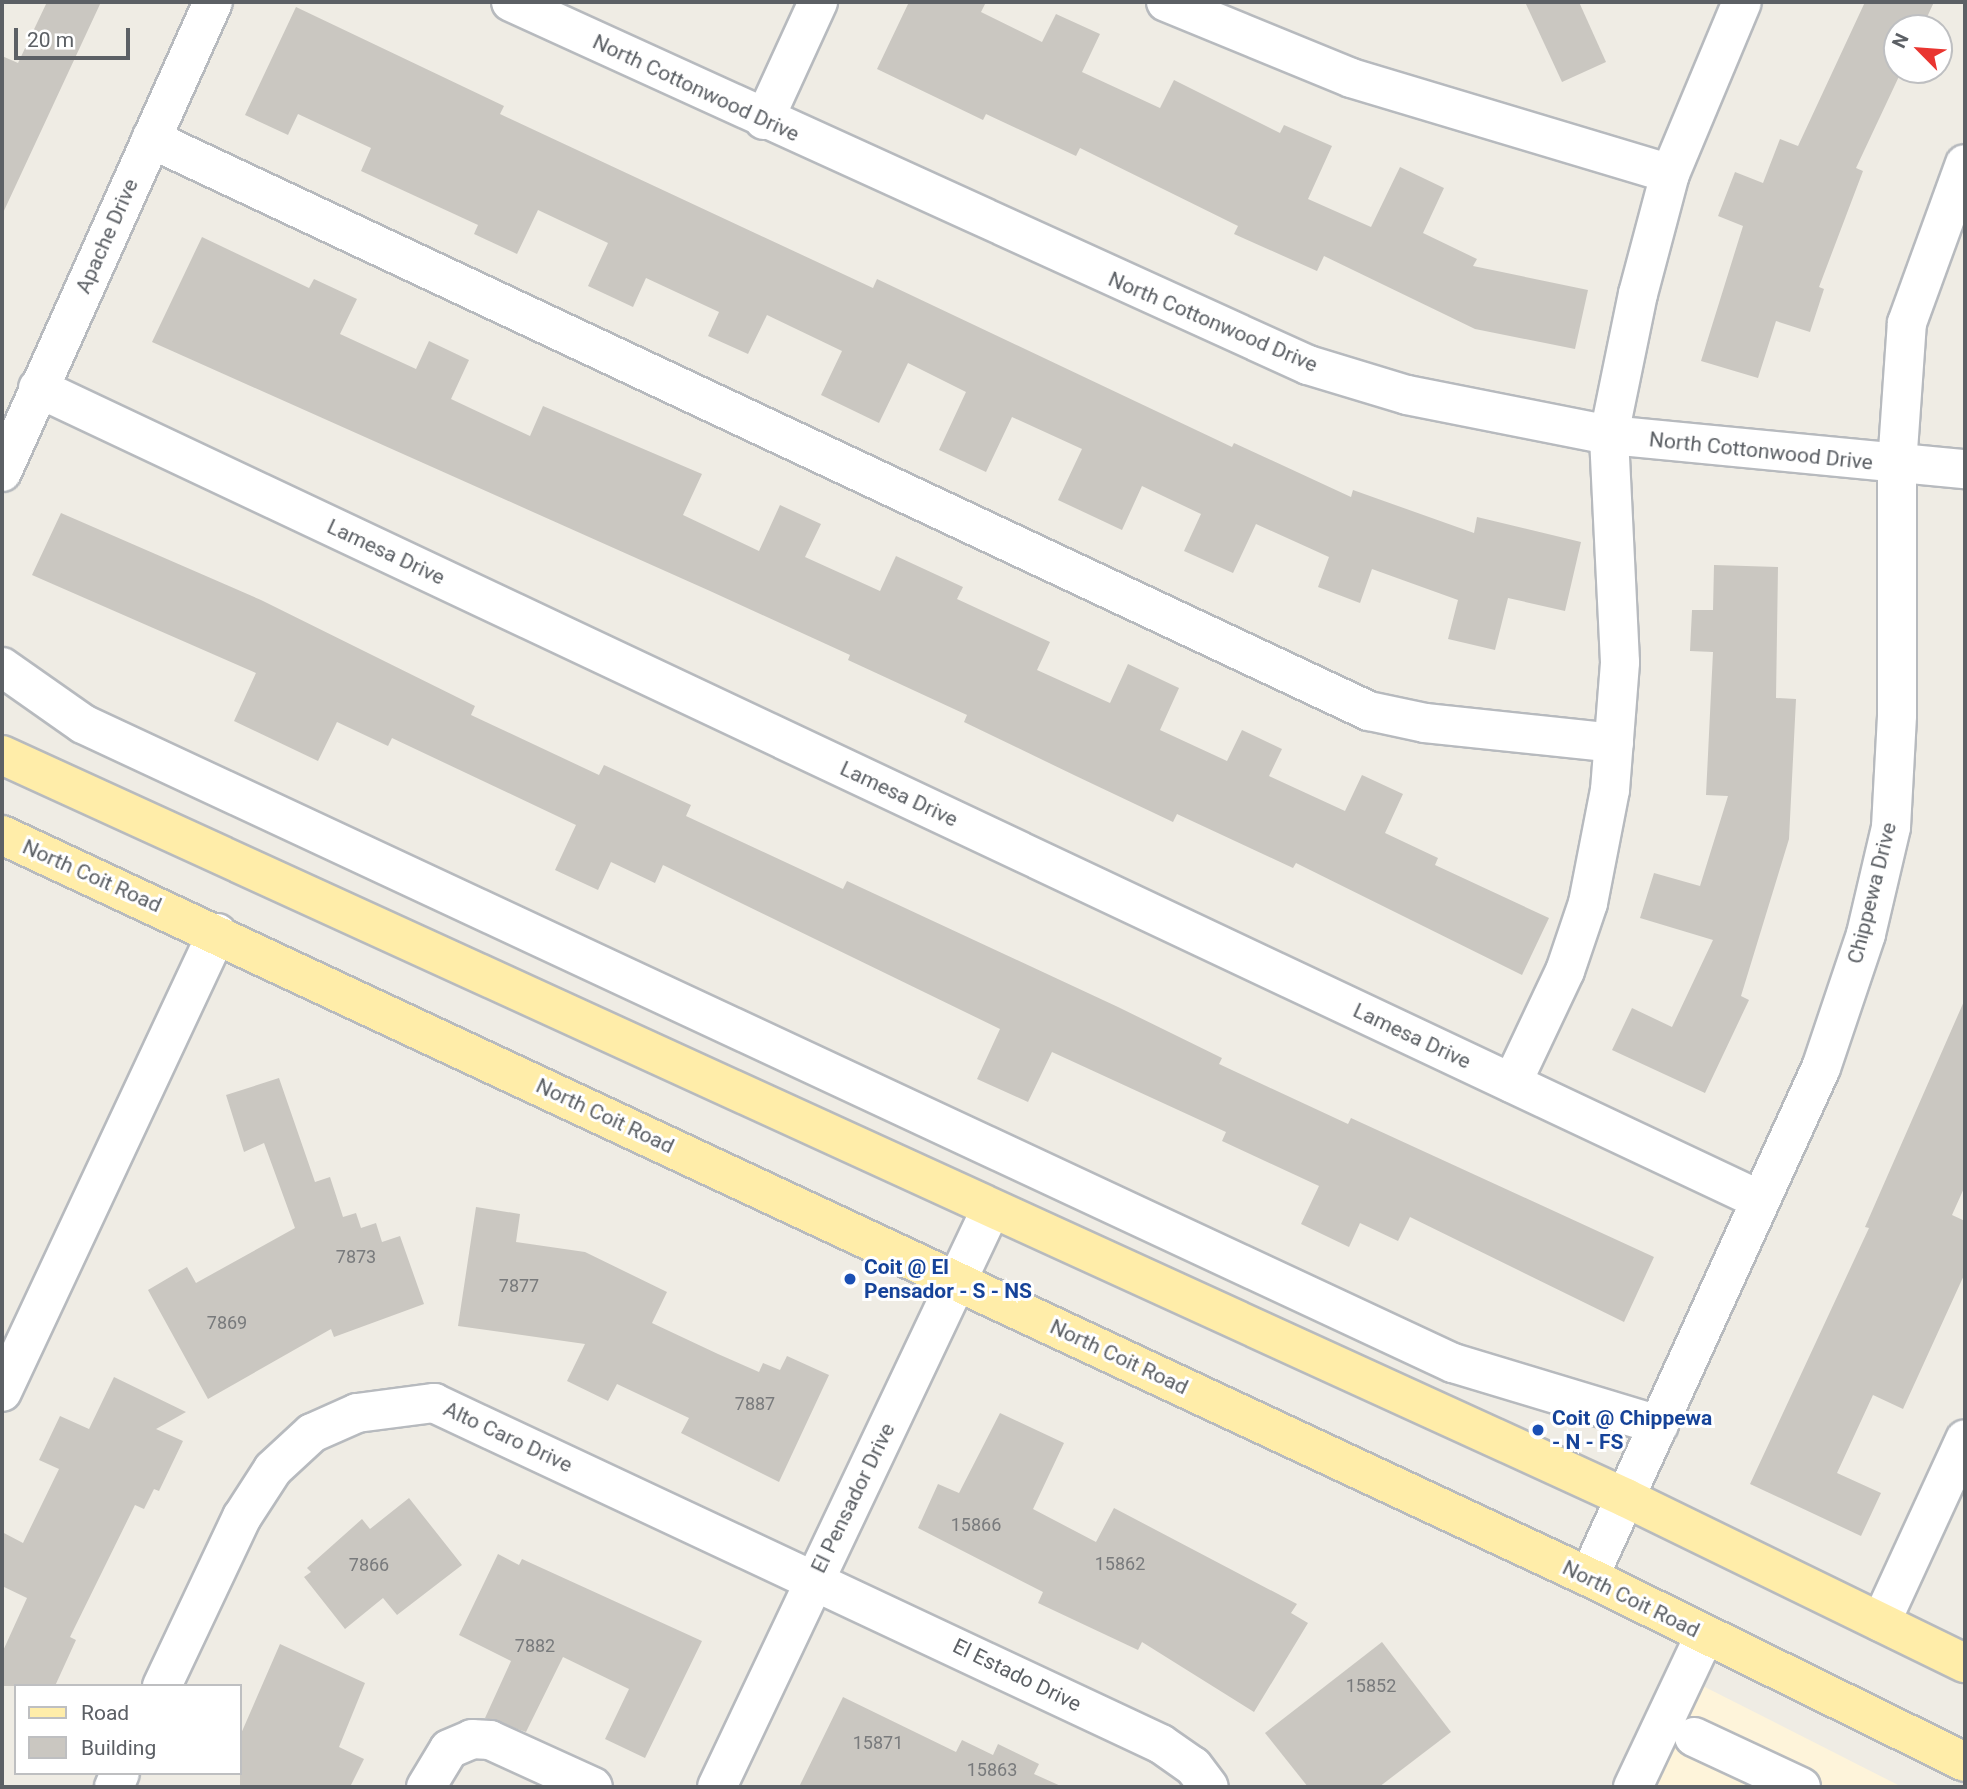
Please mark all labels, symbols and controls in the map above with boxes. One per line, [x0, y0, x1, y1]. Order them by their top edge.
scale bar [18, 14, 133, 58]
north arrow [1883, 14, 1953, 84]
text: 20 m [27, 28, 74, 52]
street label: North Cottonwood Drive [589, 29, 803, 147]
text: N [1887, 30, 1914, 52]
street label: Apache Drive [70, 175, 144, 297]
street label: North Cottonwood Drive [1105, 266, 1321, 378]
street label: North Cottonwood Drive [1648, 427, 1874, 475]
street label: Lamesa Drive [323, 514, 449, 590]
street label: Lamesa Drive [836, 756, 962, 832]
street label: Chippewa Drive [1842, 820, 1902, 966]
street label: North Coit Road [19, 834, 165, 918]
street label: Lamesa Drive [1349, 998, 1475, 1074]
street label: North Coit Road [532, 1073, 678, 1159]
house number: 7873 [336, 1246, 376, 1268]
place label: Coit @ El Pensador - S - NS [864, 1254, 1032, 1304]
marker: Coit @ El Pensador - S - NS [842, 1271, 858, 1287]
house number: 7877 [499, 1275, 539, 1297]
house number: 7869 [207, 1312, 247, 1334]
street label: North Coit Road [1046, 1314, 1192, 1400]
house number: 7887 [735, 1393, 775, 1415]
street label: Alto Caro Drive [440, 1396, 576, 1478]
place label: Coit @ Chippewa - N - FS [1552, 1405, 1712, 1455]
street label: El Pensador Drive [806, 1419, 900, 1577]
marker: Coit @ Chippewa - N - FS [1530, 1422, 1546, 1438]
house number: 15866 [951, 1514, 1001, 1536]
house number: 15862 [1095, 1553, 1145, 1575]
house number: 7866 [349, 1554, 389, 1576]
street label: North Coit Road [1558, 1555, 1704, 1643]
street label: El Estado Drive [949, 1633, 1085, 1717]
house number: 7882 [515, 1635, 555, 1657]
house number: 15852 [1346, 1675, 1396, 1697]
legend [14, 1684, 242, 1775]
text: Road [81, 1701, 129, 1725]
house number: 15871 [853, 1732, 903, 1754]
text: Building [81, 1736, 156, 1760]
house number: 15863 [967, 1759, 1017, 1781]

